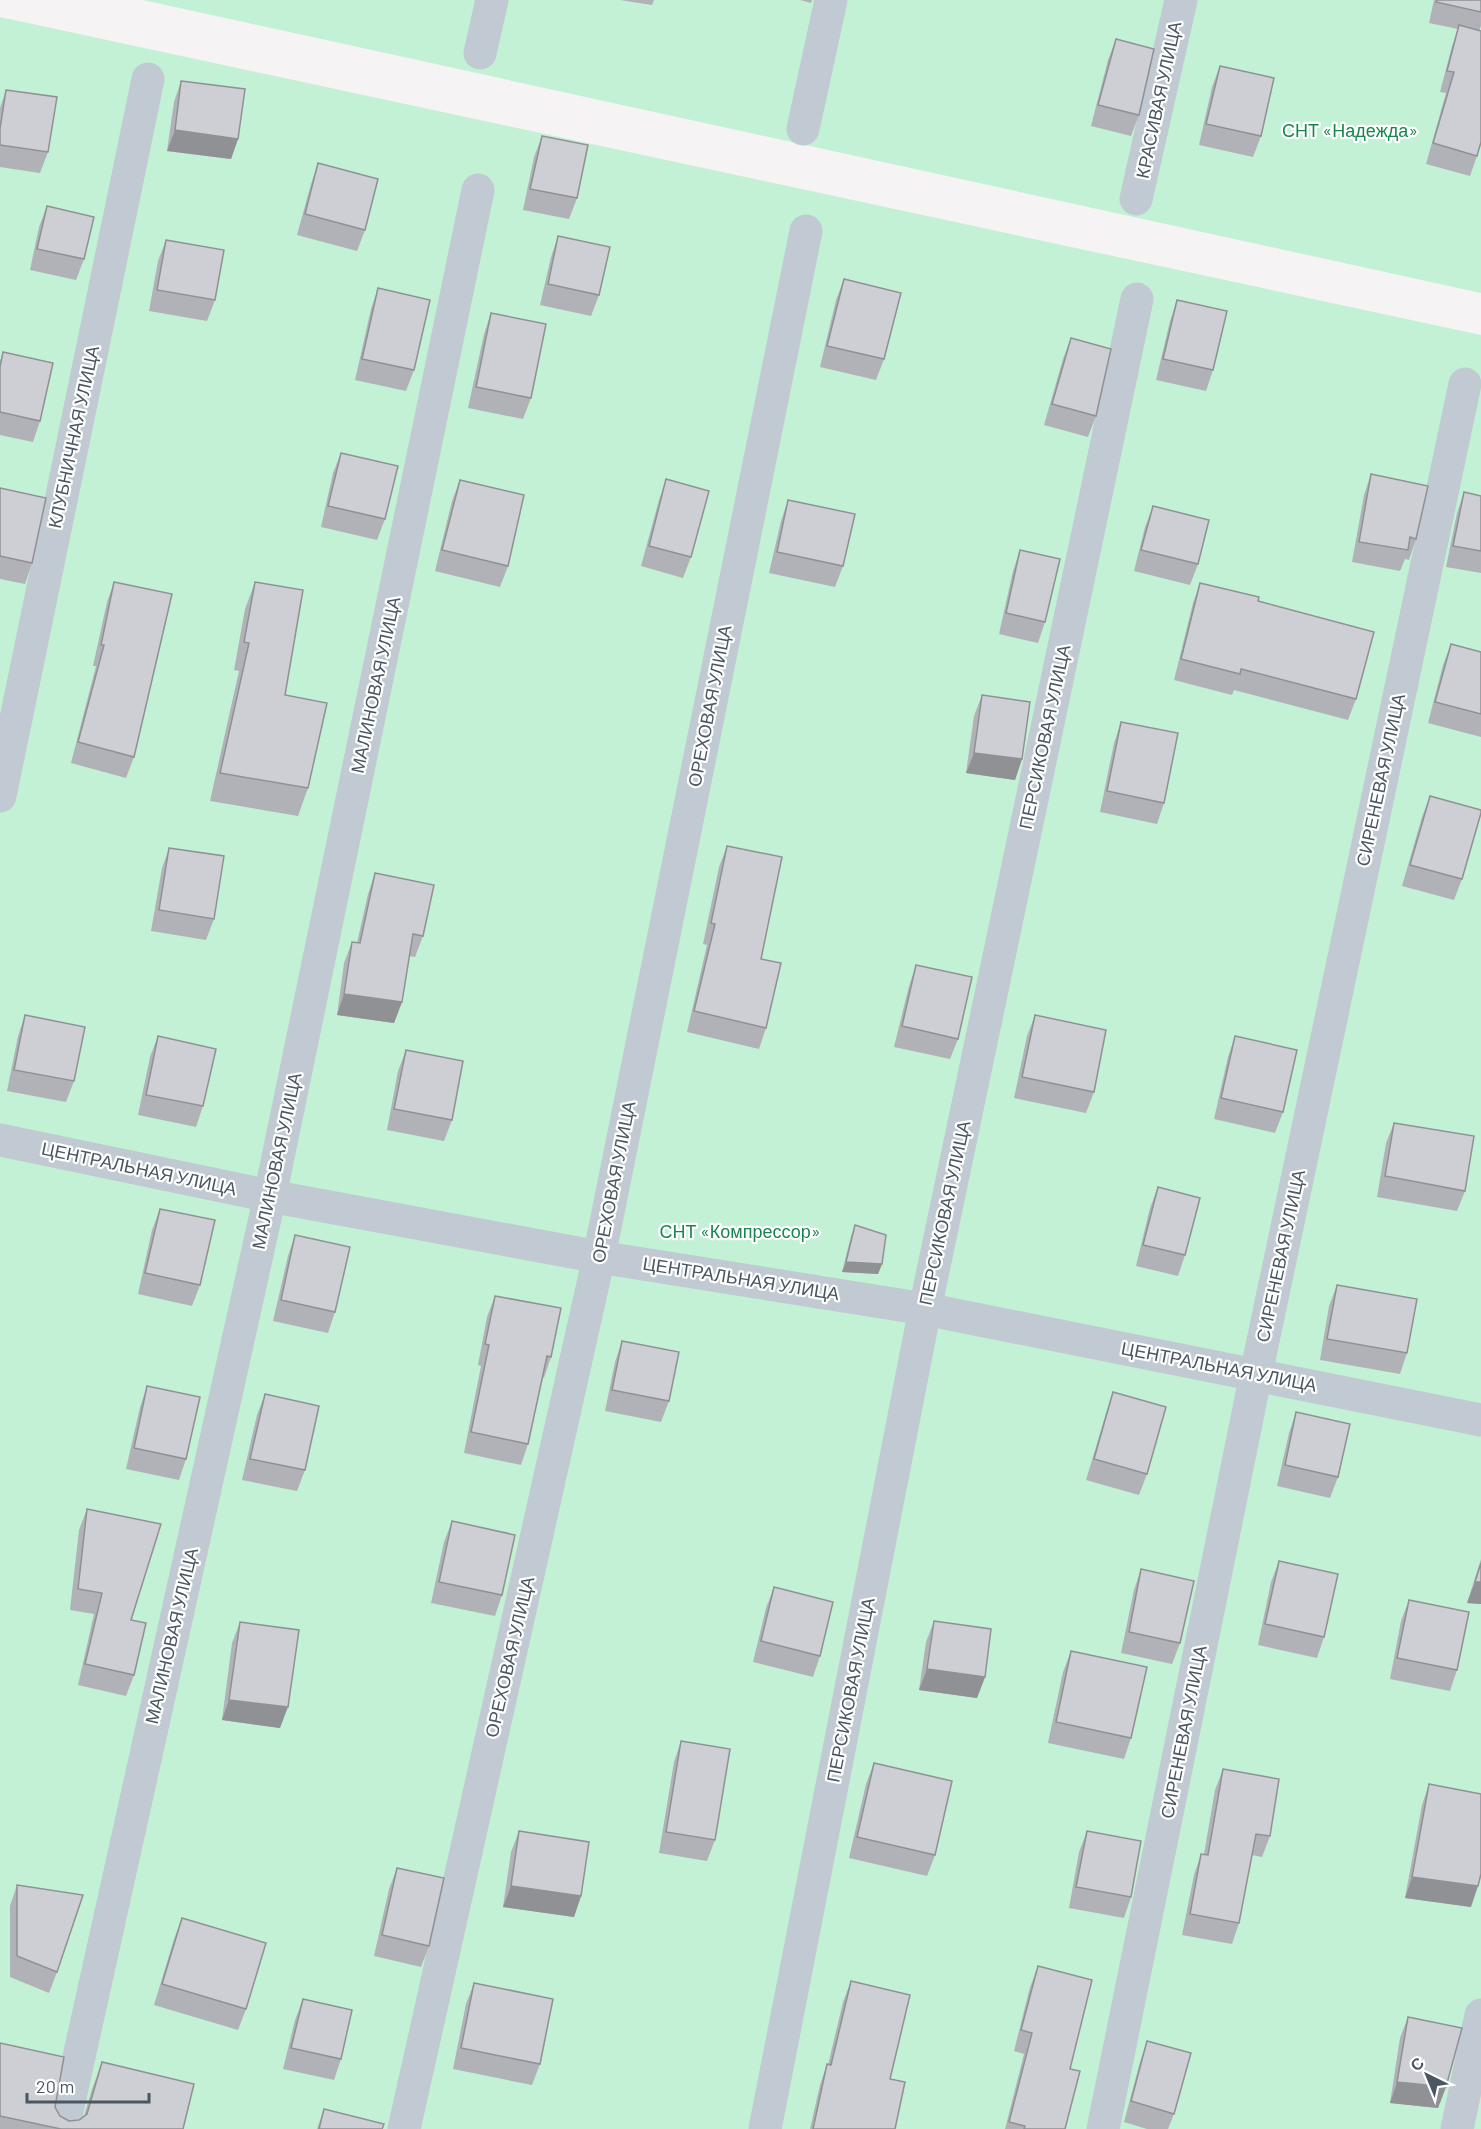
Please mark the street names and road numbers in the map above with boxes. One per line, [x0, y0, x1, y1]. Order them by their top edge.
street label: КРАСИВАЯ УЛИЦА [1131, 19, 1185, 180]
street label: КЛУБНИЧНАЯ УЛИЦА [43, 344, 103, 530]
street label: МАЛИНОВАЯ УЛИЦА [346, 594, 405, 775]
street label: ОРЕХОВАЯ УЛИЦА [683, 623, 735, 789]
street label: ПЕРСИКОВАЯ УЛИЦА [1014, 643, 1074, 831]
street label: СИРЕНЕВАЯ УЛИЦА [1351, 691, 1409, 868]
street label: МАЛИНОВАЯ УЛИЦА [247, 1070, 306, 1251]
street label: ОРЕХОВАЯ УЛИЦА [587, 1099, 639, 1265]
street label: ПЕРСИКОВАЯ УЛИЦА [914, 1119, 974, 1307]
street label: ЦЕНТРАЛЬНАЯ УЛИЦА [40, 1137, 239, 1199]
street label: СИРЕНЕВАЯ УЛИЦА [1251, 1167, 1309, 1344]
street label: ЦЕНТРАЛЬНАЯ УЛИЦА [641, 1252, 841, 1304]
street label: ЦЕНТРАЛЬНАЯ УЛИЦА [1120, 1336, 1319, 1396]
street label: МАЛИНОВАЯ УЛИЦА [140, 1546, 202, 1726]
street label: ОРЕХОВАЯ УЛИЦА [480, 1574, 538, 1739]
street label: ПЕРСИКОВАЯ УЛИЦА [821, 1595, 879, 1784]
street label: СИРЕНЕВАЯ УЛИЦА [1155, 1643, 1211, 1820]

